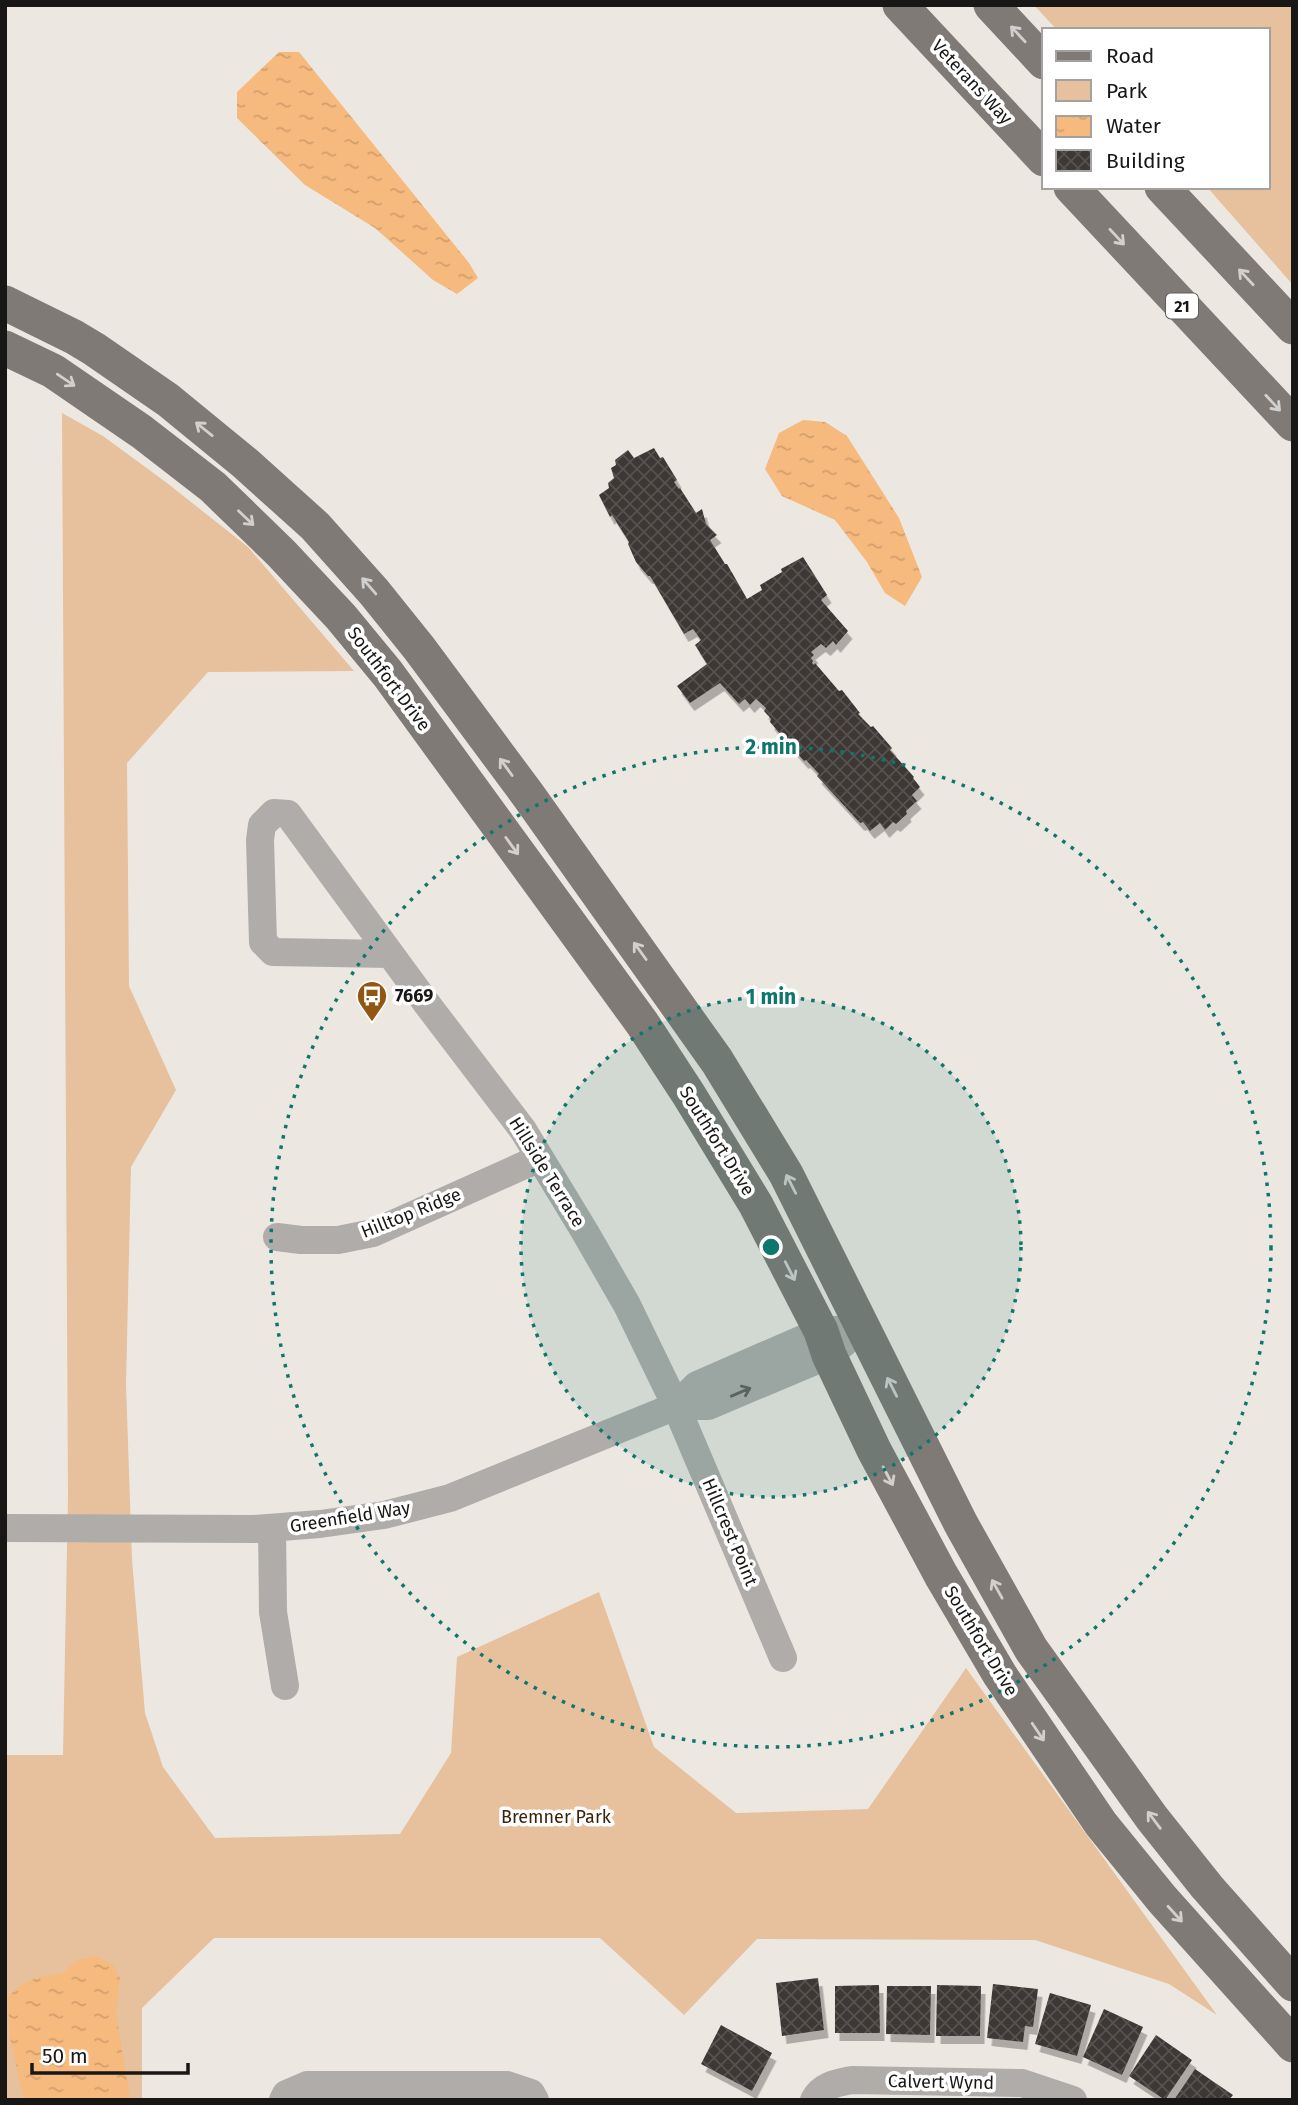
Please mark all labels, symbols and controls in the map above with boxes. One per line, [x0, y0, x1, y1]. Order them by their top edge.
one-way arrow [1009, 25, 1026, 42]
legend [1042, 28, 1270, 189]
street label: Veterans Way [927, 35, 1017, 129]
text: Road [1106, 43, 1154, 69]
text: Park [1106, 78, 1148, 104]
text: Water [1106, 113, 1161, 139]
text: Building [1106, 148, 1185, 174]
one-way arrow [1109, 228, 1126, 245]
one-way arrow [1238, 268, 1254, 286]
road number: 21 [1166, 294, 1198, 318]
one-way arrow [55, 373, 75, 387]
one-way arrow [1264, 394, 1281, 411]
one-way arrow [196, 421, 214, 437]
one-way arrow [237, 510, 254, 527]
one-way arrow [360, 578, 377, 595]
street label: Southfort Drive [343, 623, 435, 735]
text: 2 min [745, 734, 797, 760]
one-way arrow [499, 758, 514, 777]
one-way arrow [505, 836, 519, 855]
one-way arrow [632, 942, 647, 961]
bus stop icon: 7669 [355, 979, 389, 1023]
text: 1 min [746, 984, 796, 1010]
place label: 7669 [395, 985, 433, 1007]
street label: Southfort Drive [675, 1082, 759, 1200]
street label: Hillside Terrace [504, 1113, 590, 1231]
one-way arrow [783, 1174, 797, 1195]
street label: Hilltop Ridge [358, 1183, 464, 1243]
centre of rings [759, 1235, 783, 1259]
one-way arrow [784, 1260, 797, 1281]
one-way arrow [885, 1378, 899, 1398]
one-way arrow [730, 1385, 751, 1398]
one-way arrow [881, 1465, 895, 1485]
street label: Hillcrest Point [697, 1475, 763, 1590]
street label: Greenfield Way [288, 1497, 412, 1537]
one-way arrow [990, 1580, 1004, 1600]
street label: Southfort Drive [939, 1582, 1023, 1700]
one-way arrow [1031, 1722, 1046, 1741]
park label: Bremner Park [501, 1806, 612, 1828]
one-way arrow [1146, 1811, 1161, 1829]
one-way arrow [1167, 1905, 1183, 1923]
scale bar [32, 2032, 187, 2076]
text: 50 m [42, 2043, 88, 2069]
street label: Calvert Wynd [888, 2070, 994, 2094]

